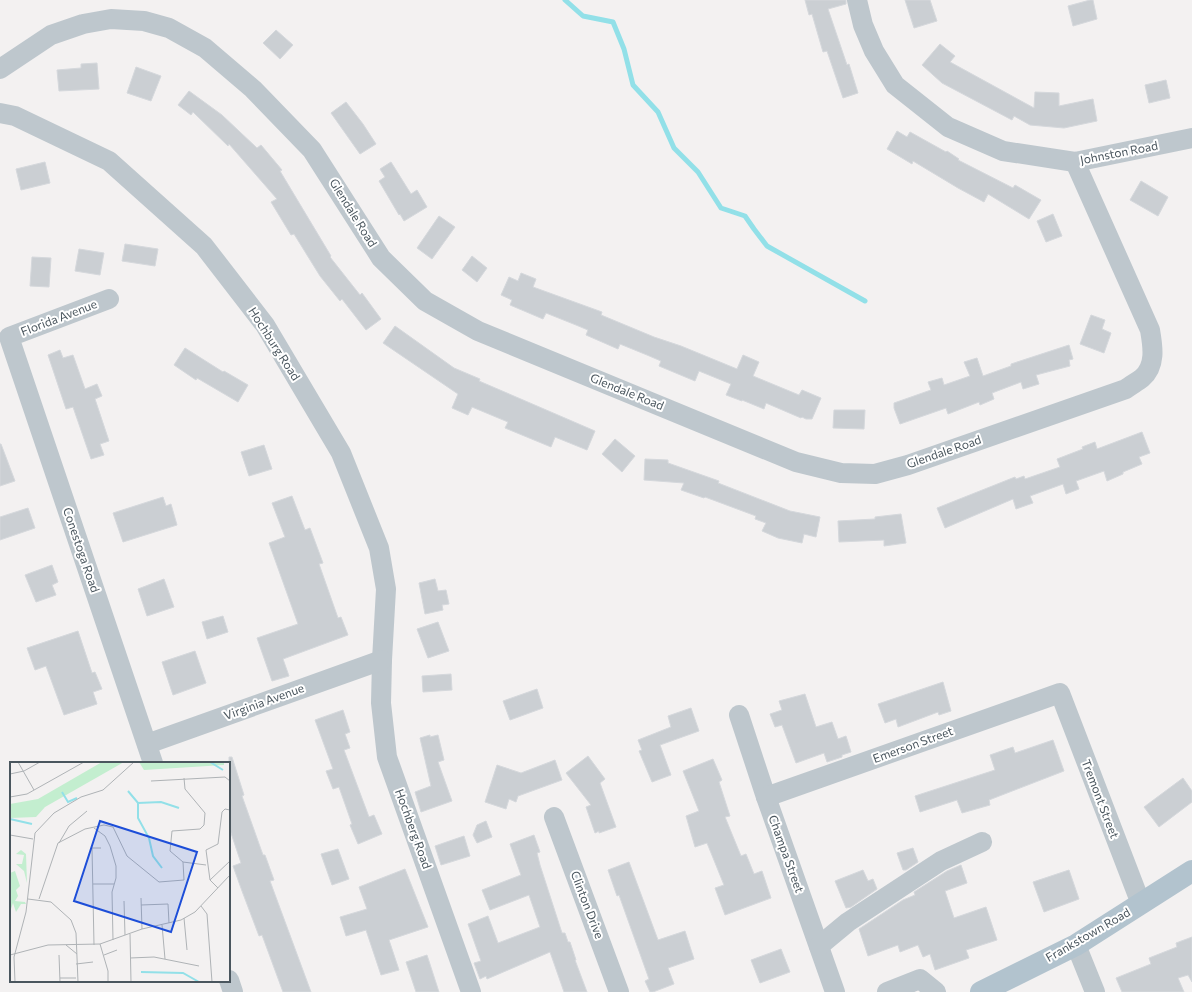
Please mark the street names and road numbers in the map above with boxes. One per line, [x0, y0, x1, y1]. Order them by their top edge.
street label: Johnston Road [1079, 138, 1159, 167]
street label: Glendale Road [327, 176, 380, 249]
street label: Florida Avenue [19, 296, 99, 338]
street label: Hochburg Road [246, 304, 304, 383]
street label: Glendale Road [589, 370, 666, 412]
street label: Glendale Road [905, 432, 983, 470]
street label: Conestoga Road [61, 505, 103, 594]
street label: Virginia Avenue [222, 680, 306, 722]
street label: Emerson Street [871, 723, 955, 765]
street label: Tremont Street [1079, 757, 1122, 840]
street label: Hochberg Road [393, 787, 435, 871]
street label: Champa Street [766, 813, 807, 894]
street label: Clinton Drive [569, 869, 607, 940]
street label: Frankstown Road [1043, 904, 1132, 964]

